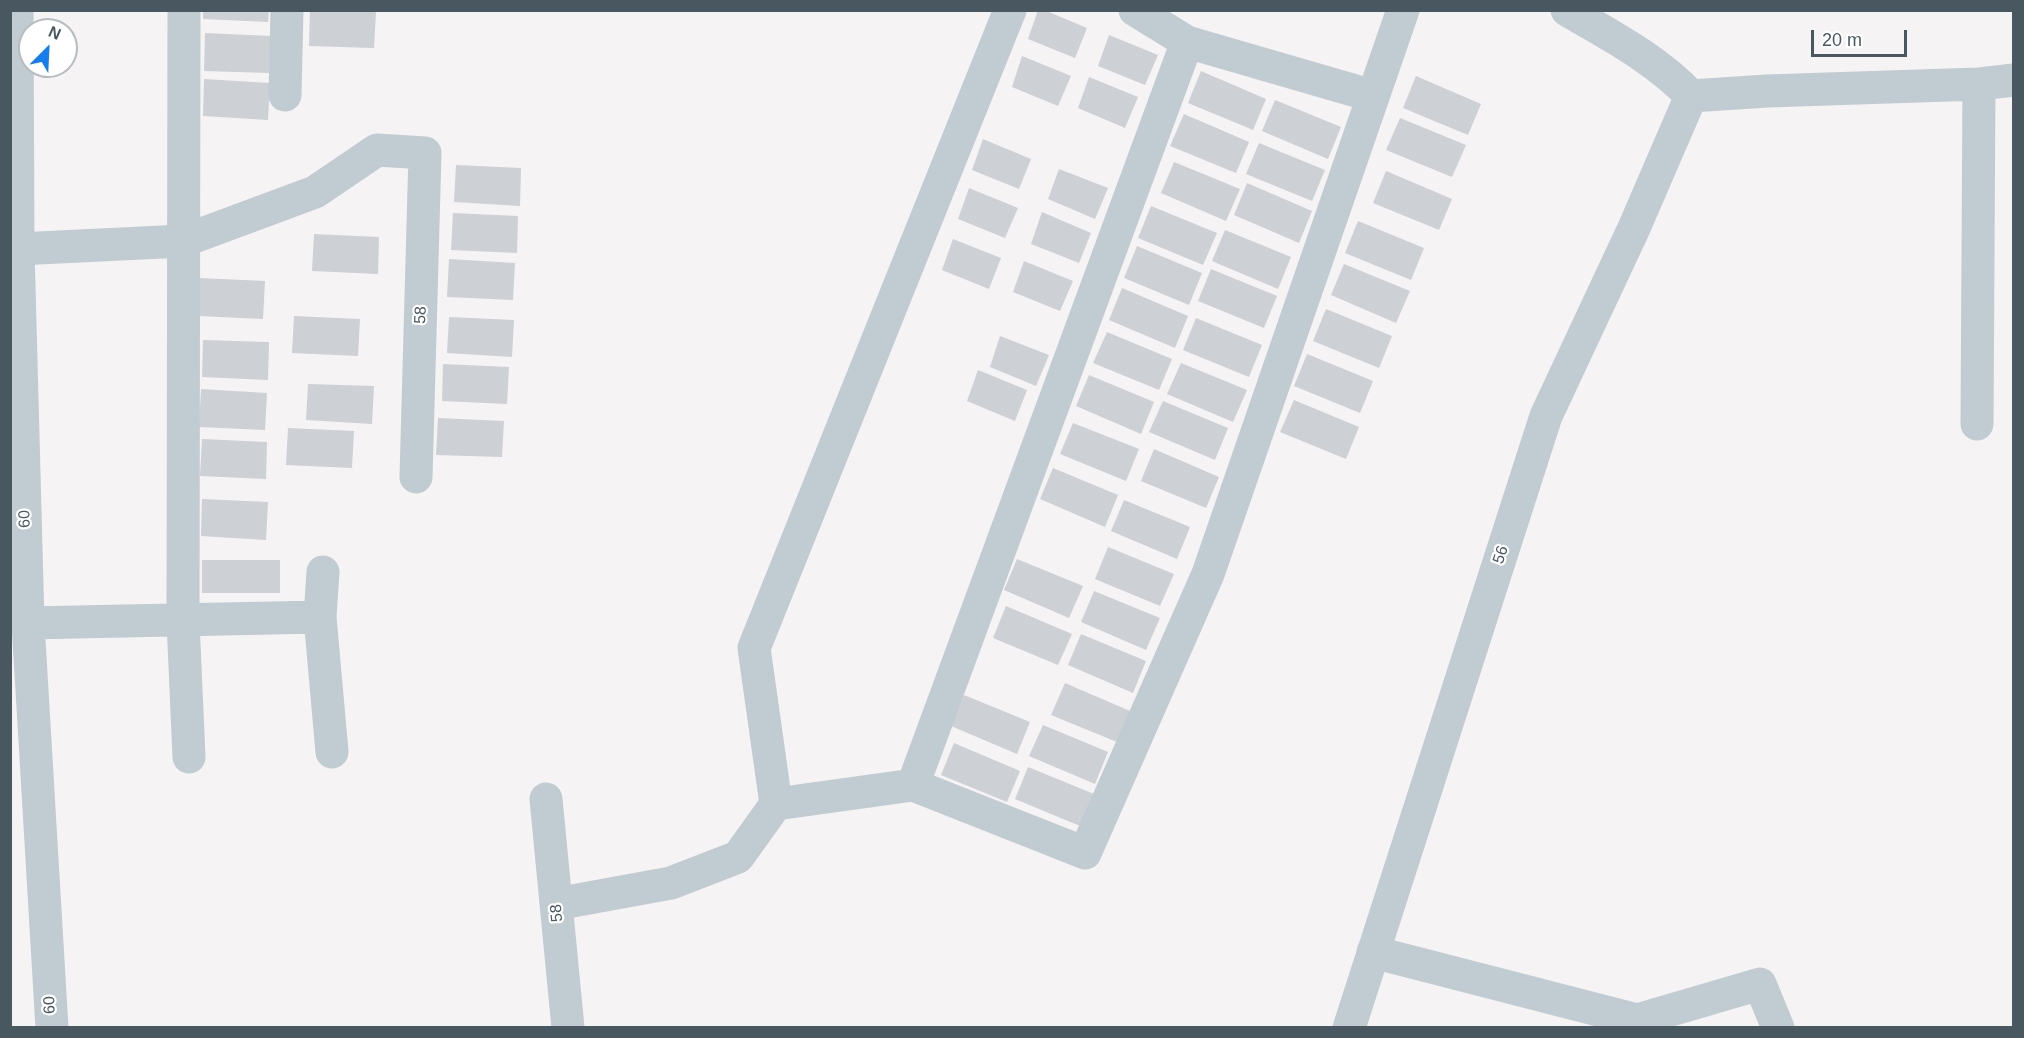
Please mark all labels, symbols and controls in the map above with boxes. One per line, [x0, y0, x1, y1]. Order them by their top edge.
north arrow [18, 18, 78, 78]
scale bar [1814, 18, 1910, 56]
text: N [46, 23, 63, 43]
text: 20 m [1822, 30, 1862, 50]
street label: 58 [411, 306, 431, 324]
street label: 60 [15, 510, 35, 528]
street label: 56 [1489, 544, 1513, 566]
street label: 58 [547, 903, 567, 923]
street label: 60 [40, 996, 60, 1014]

